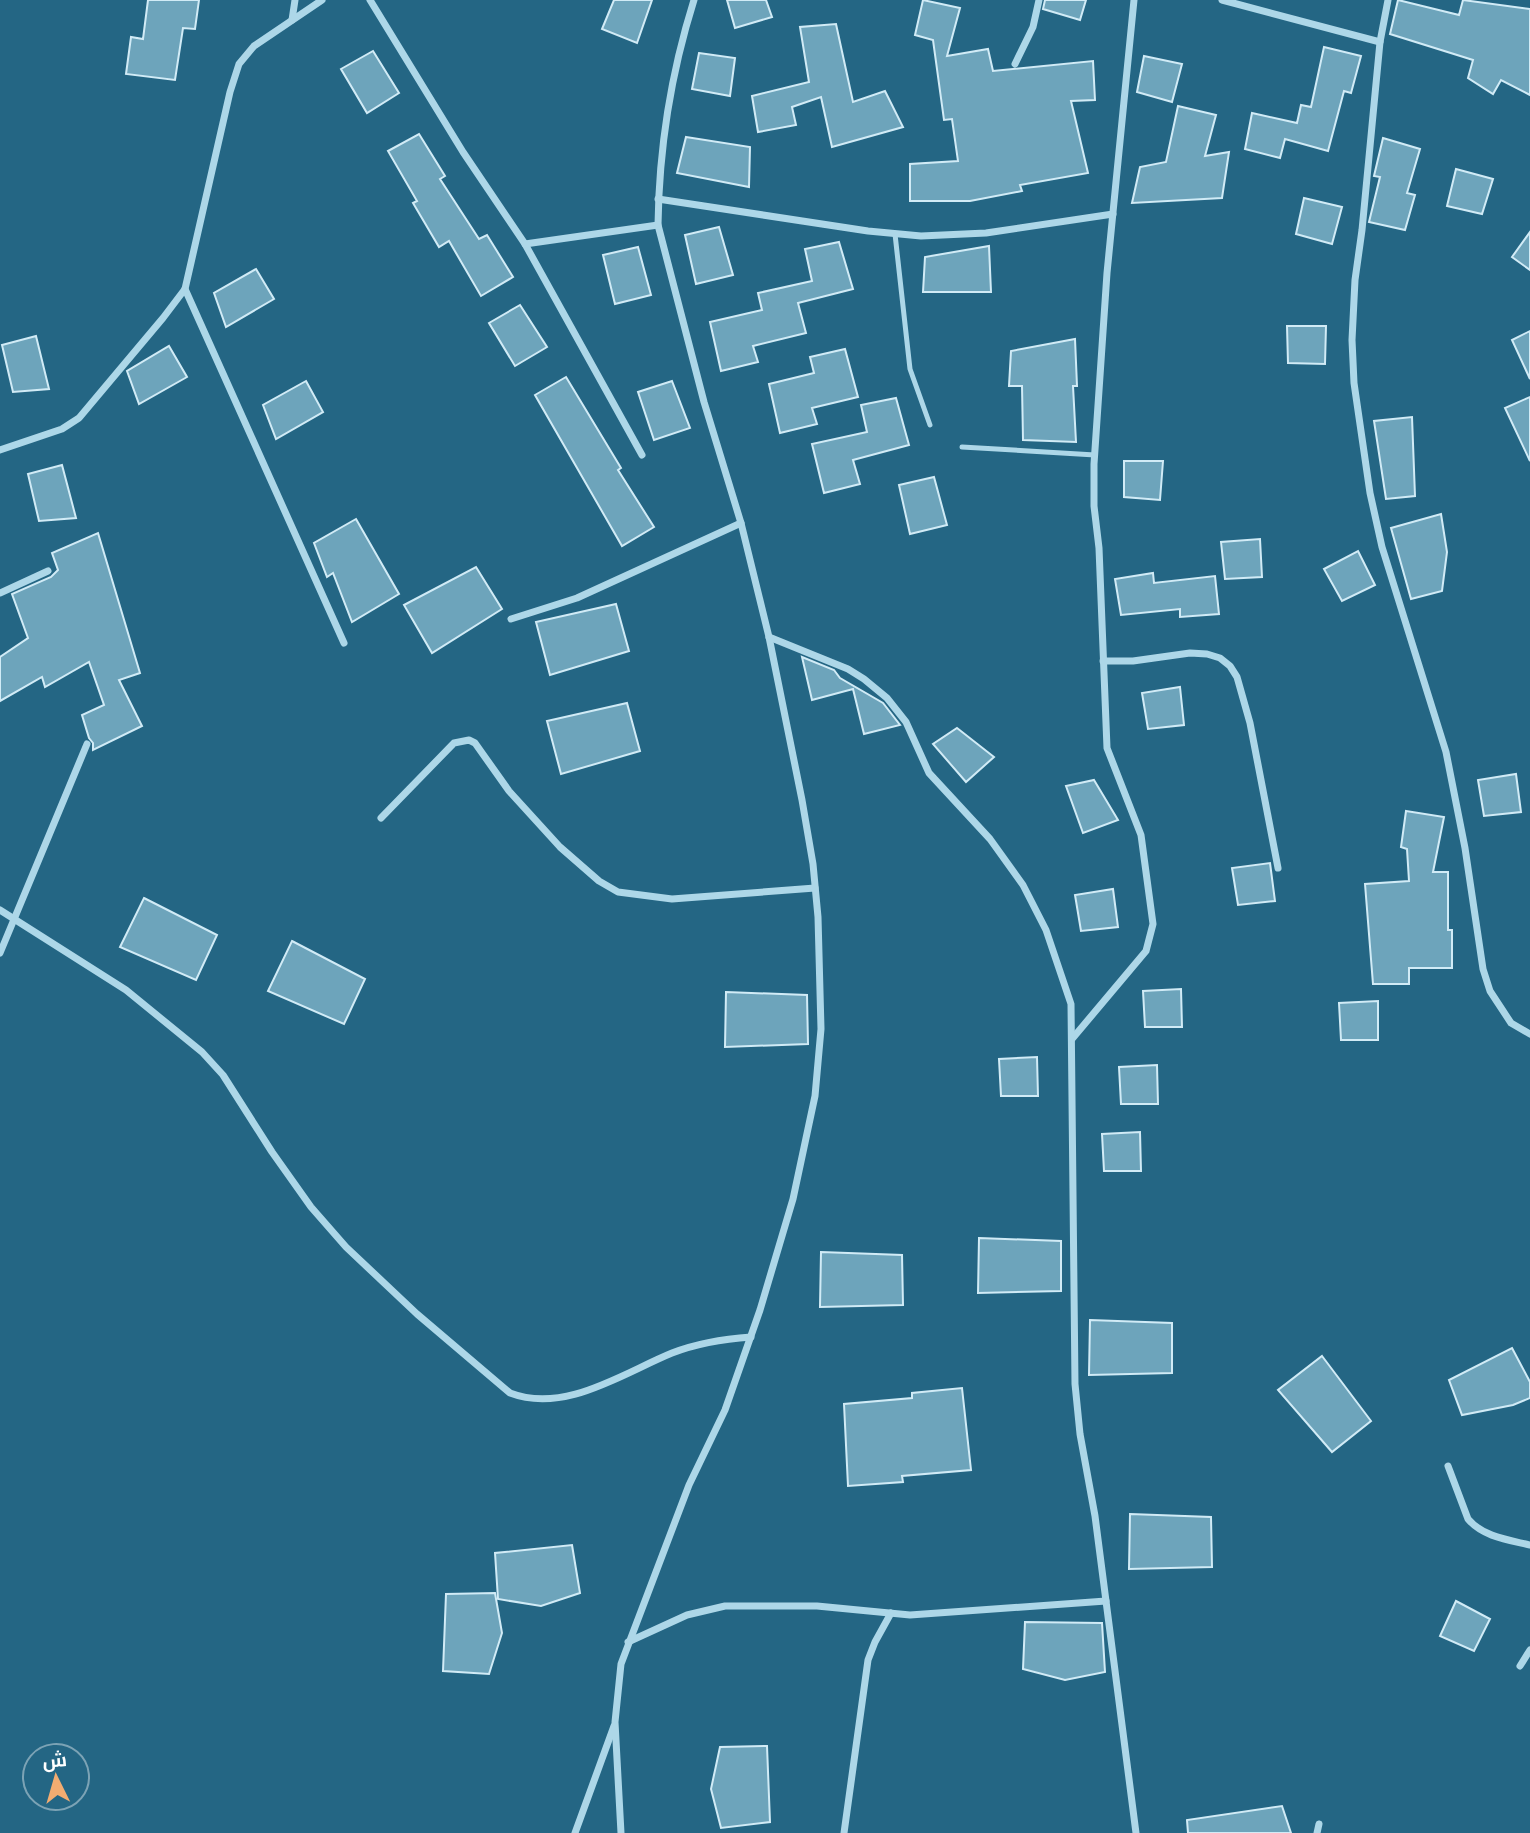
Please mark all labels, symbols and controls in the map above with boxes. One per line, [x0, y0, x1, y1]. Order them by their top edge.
north arrow [21, 1742, 91, 1812]
text: ش [41, 1746, 68, 1774]

